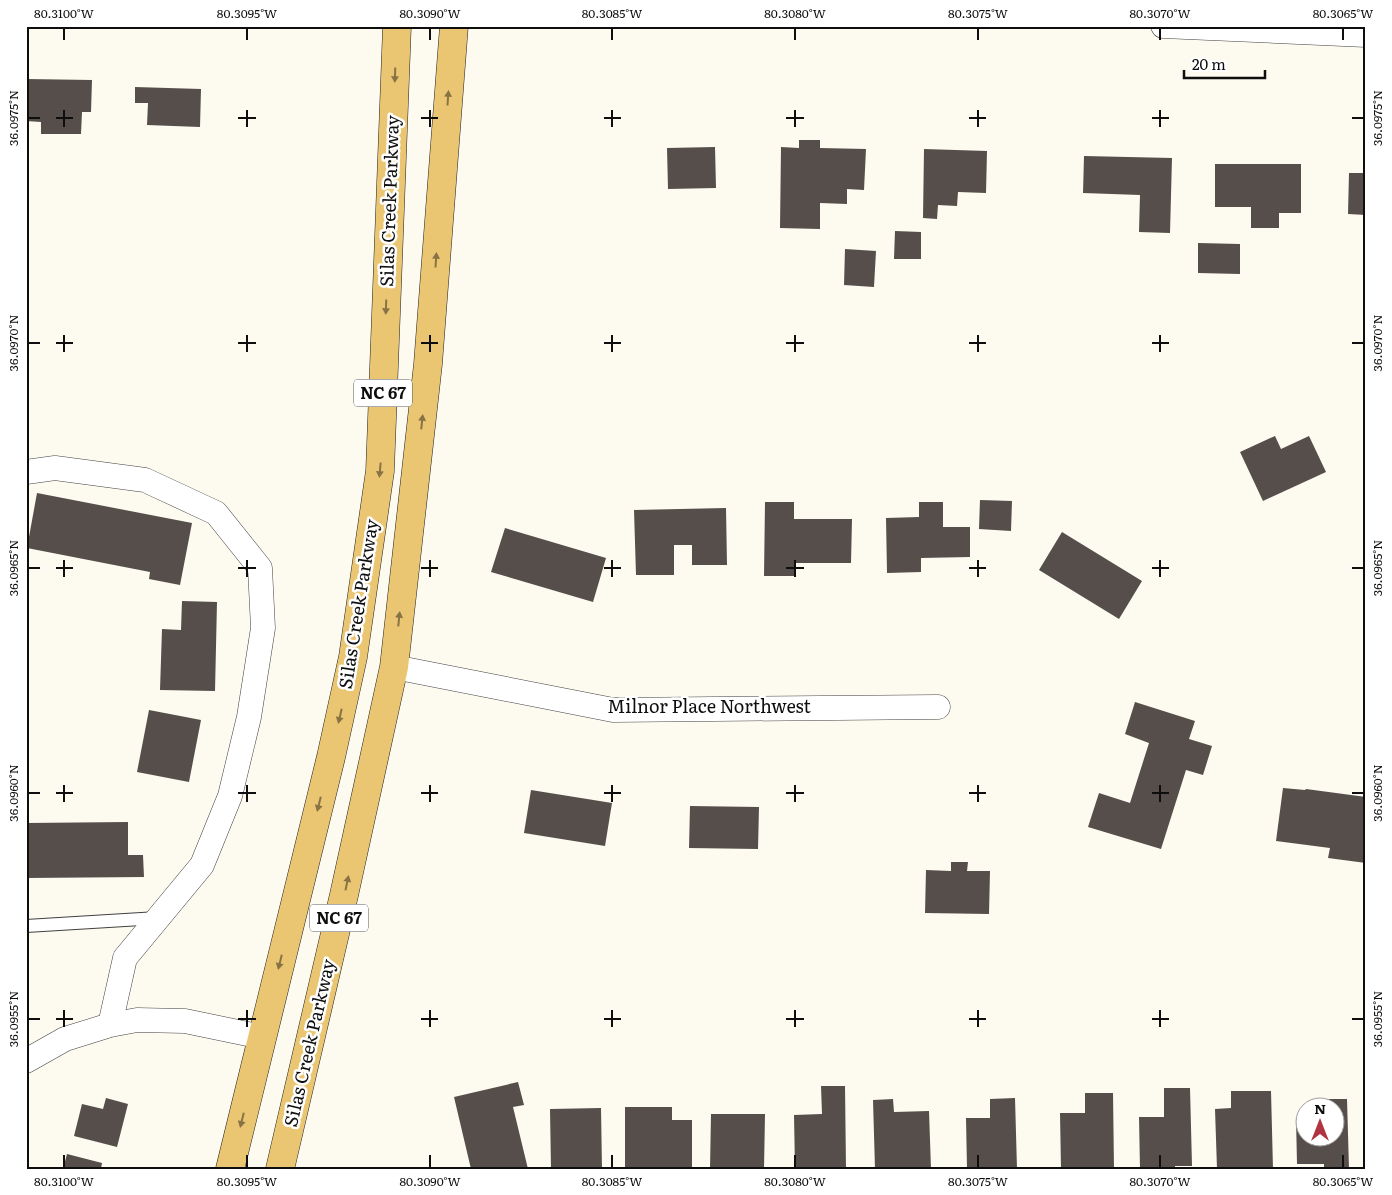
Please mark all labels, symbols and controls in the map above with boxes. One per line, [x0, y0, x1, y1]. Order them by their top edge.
text: 80.3100°W [34, 4, 94, 22]
text: 80.3095°W [217, 4, 277, 22]
text: 80.3090°W [399, 4, 461, 22]
text: 80.3085°W [582, 4, 642, 22]
text: 80.3080°W [764, 4, 826, 22]
text: 80.3075°W [948, 4, 1008, 22]
text: 80.3070°W [1129, 4, 1191, 22]
text: 80.3065°W [1313, 4, 1373, 22]
scale bar [1184, 48, 1266, 80]
text: 20 m [1192, 52, 1226, 75]
one-way arrow [391, 67, 399, 83]
text: 36.0975°N [4, 90, 22, 146]
one-way arrow [444, 90, 452, 106]
text: 36.0975°N [1368, 90, 1386, 146]
street label: Silas Creek Parkway [372, 114, 405, 287]
one-way arrow [432, 252, 440, 268]
one-way arrow [382, 300, 390, 316]
text: 36.0970°N [4, 314, 22, 372]
text: 36.0970°N [1368, 314, 1386, 372]
road number: NC 67 [354, 379, 412, 406]
one-way arrow [418, 414, 426, 430]
one-way arrow [375, 462, 383, 478]
street label: Silas Creek Parkway [331, 516, 384, 691]
text: 36.0965°N [4, 540, 22, 596]
text: 36.0965°N [1368, 540, 1386, 596]
one-way arrow [395, 610, 403, 626]
street label: Milnor Place Northwest [607, 692, 811, 719]
one-way arrow [336, 709, 344, 724]
text: 36.0960°N [4, 764, 22, 822]
text: 36.0960°N [1368, 764, 1386, 822]
one-way arrow [315, 796, 323, 811]
one-way arrow [343, 875, 351, 890]
road number: NC 67 [310, 904, 368, 931]
one-way arrow [276, 954, 284, 969]
street label: Silas Creek Parkway [276, 955, 341, 1129]
text: 36.0955°N [4, 991, 22, 1047]
text: 36.0955°N [1368, 991, 1386, 1047]
north arrow [1294, 1098, 1344, 1148]
text: N [1314, 1098, 1326, 1118]
one-way arrow [238, 1112, 246, 1127]
text: 80.3100°W [34, 1172, 94, 1190]
text: 80.3095°W [217, 1172, 277, 1190]
text: 80.3090°W [399, 1172, 461, 1190]
text: 80.3085°W [582, 1172, 642, 1190]
text: 80.3080°W [764, 1172, 826, 1190]
text: 80.3075°W [948, 1172, 1008, 1190]
text: 80.3070°W [1129, 1172, 1191, 1190]
text: 80.3065°W [1313, 1172, 1373, 1190]

